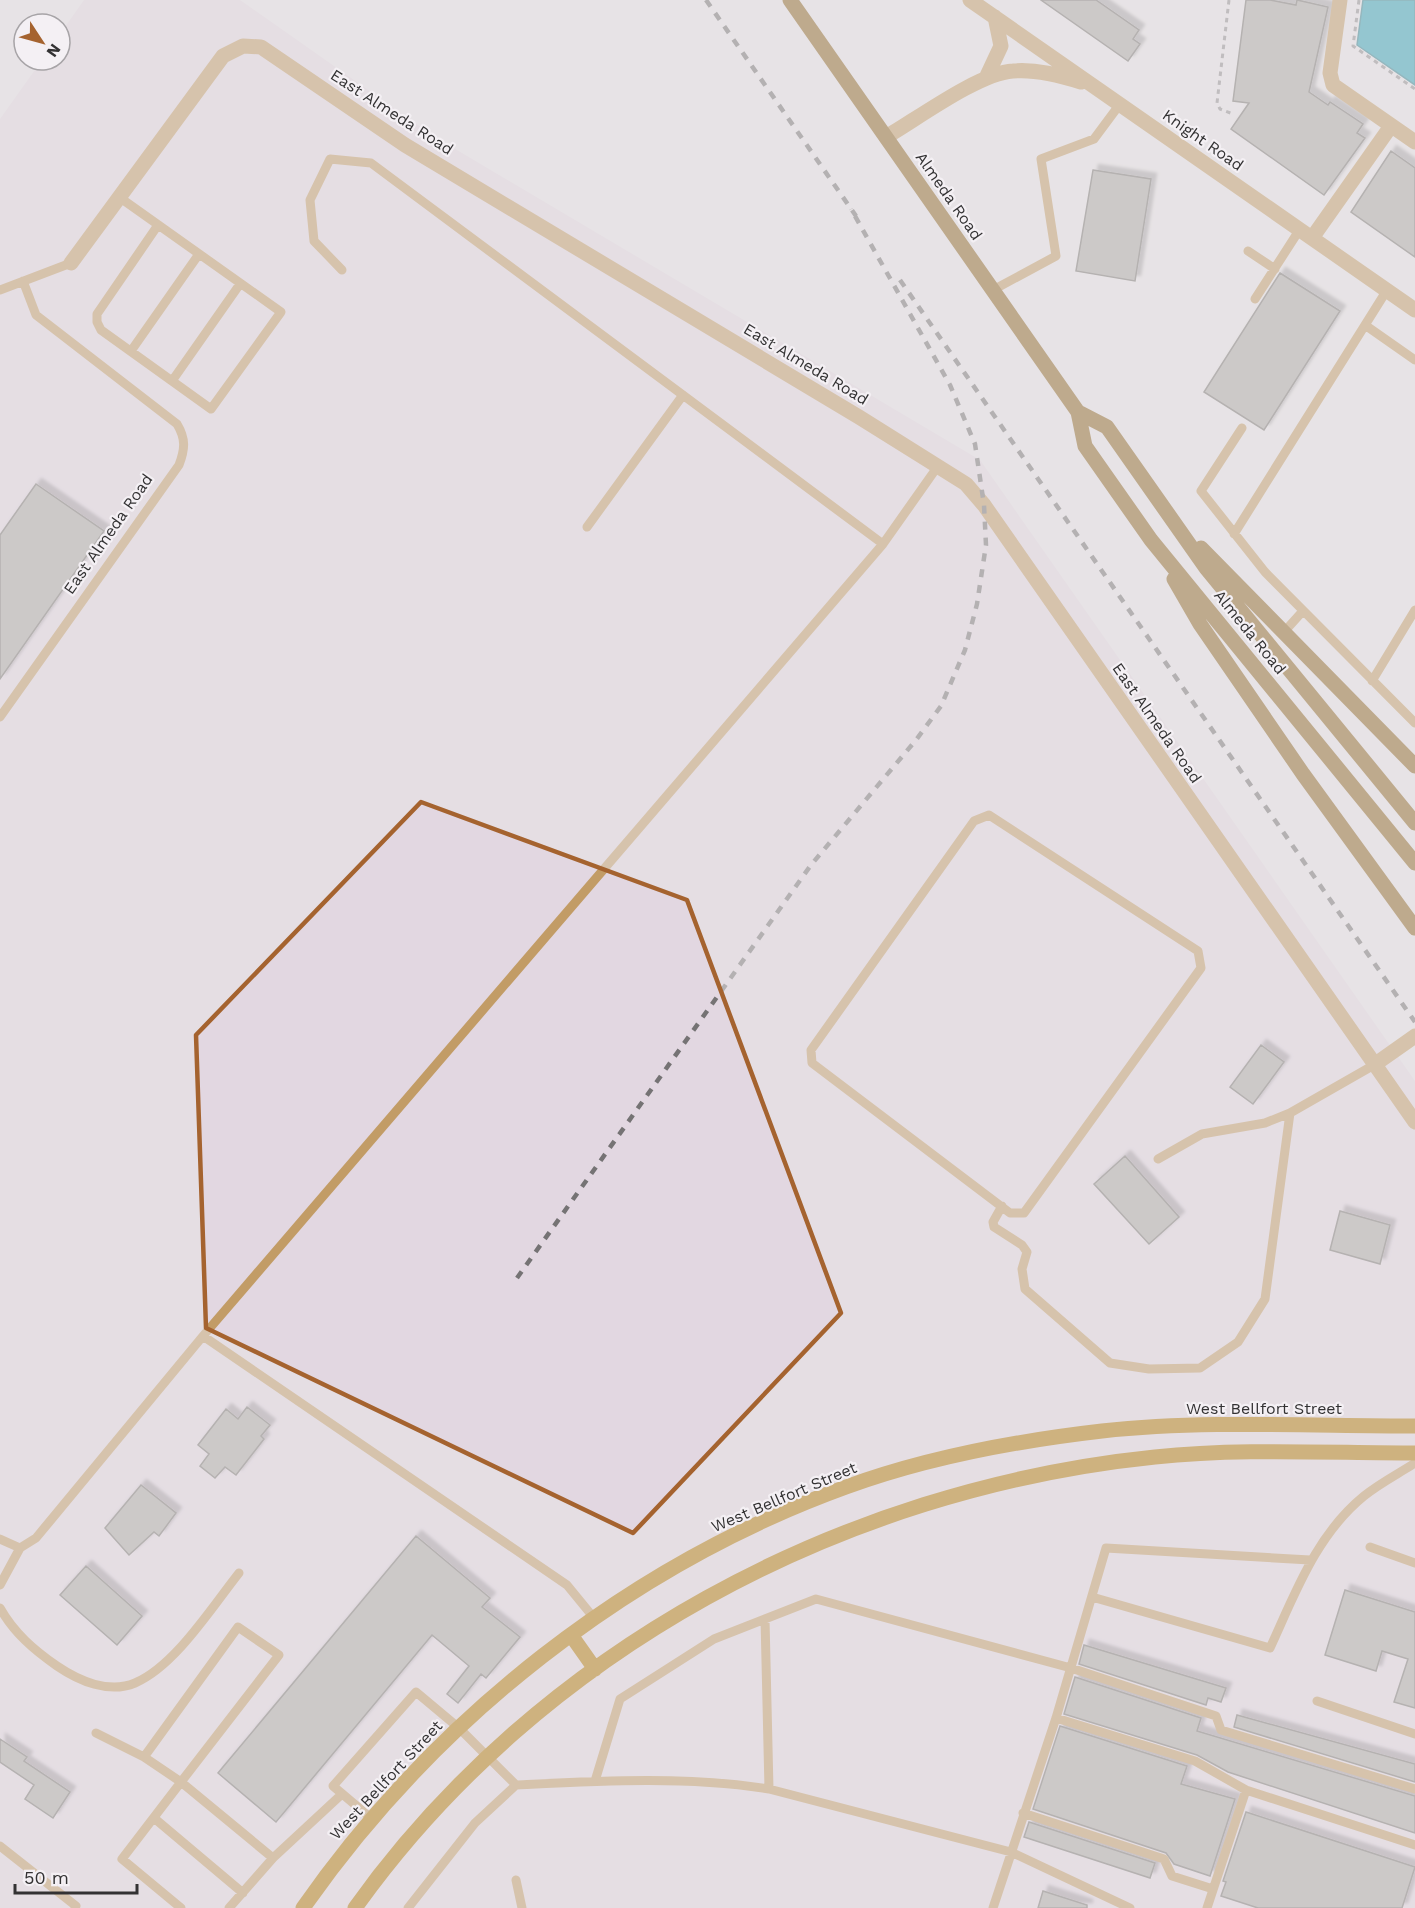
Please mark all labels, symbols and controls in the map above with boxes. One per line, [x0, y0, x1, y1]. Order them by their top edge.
north arrow [12, 12, 72, 72]
text: N [43, 40, 65, 61]
street label: East Almeda Road [327, 65, 457, 159]
street label: Knight Road [1159, 105, 1247, 175]
street label: Almeda Road [912, 148, 986, 244]
street label: East Almeda Road [740, 319, 872, 409]
street label: East Almeda Road [59, 470, 157, 598]
street label: Almeda Road [1210, 586, 1290, 678]
street label: East Almeda Road [1108, 659, 1206, 787]
street label: West Bellfort Street [1186, 1399, 1342, 1418]
street label: West Bellfort Street [708, 1458, 860, 1536]
street label: West Bellfort Street [326, 1716, 446, 1844]
scale bar [15, 1857, 136, 1895]
text: 50 m [24, 1867, 69, 1888]

